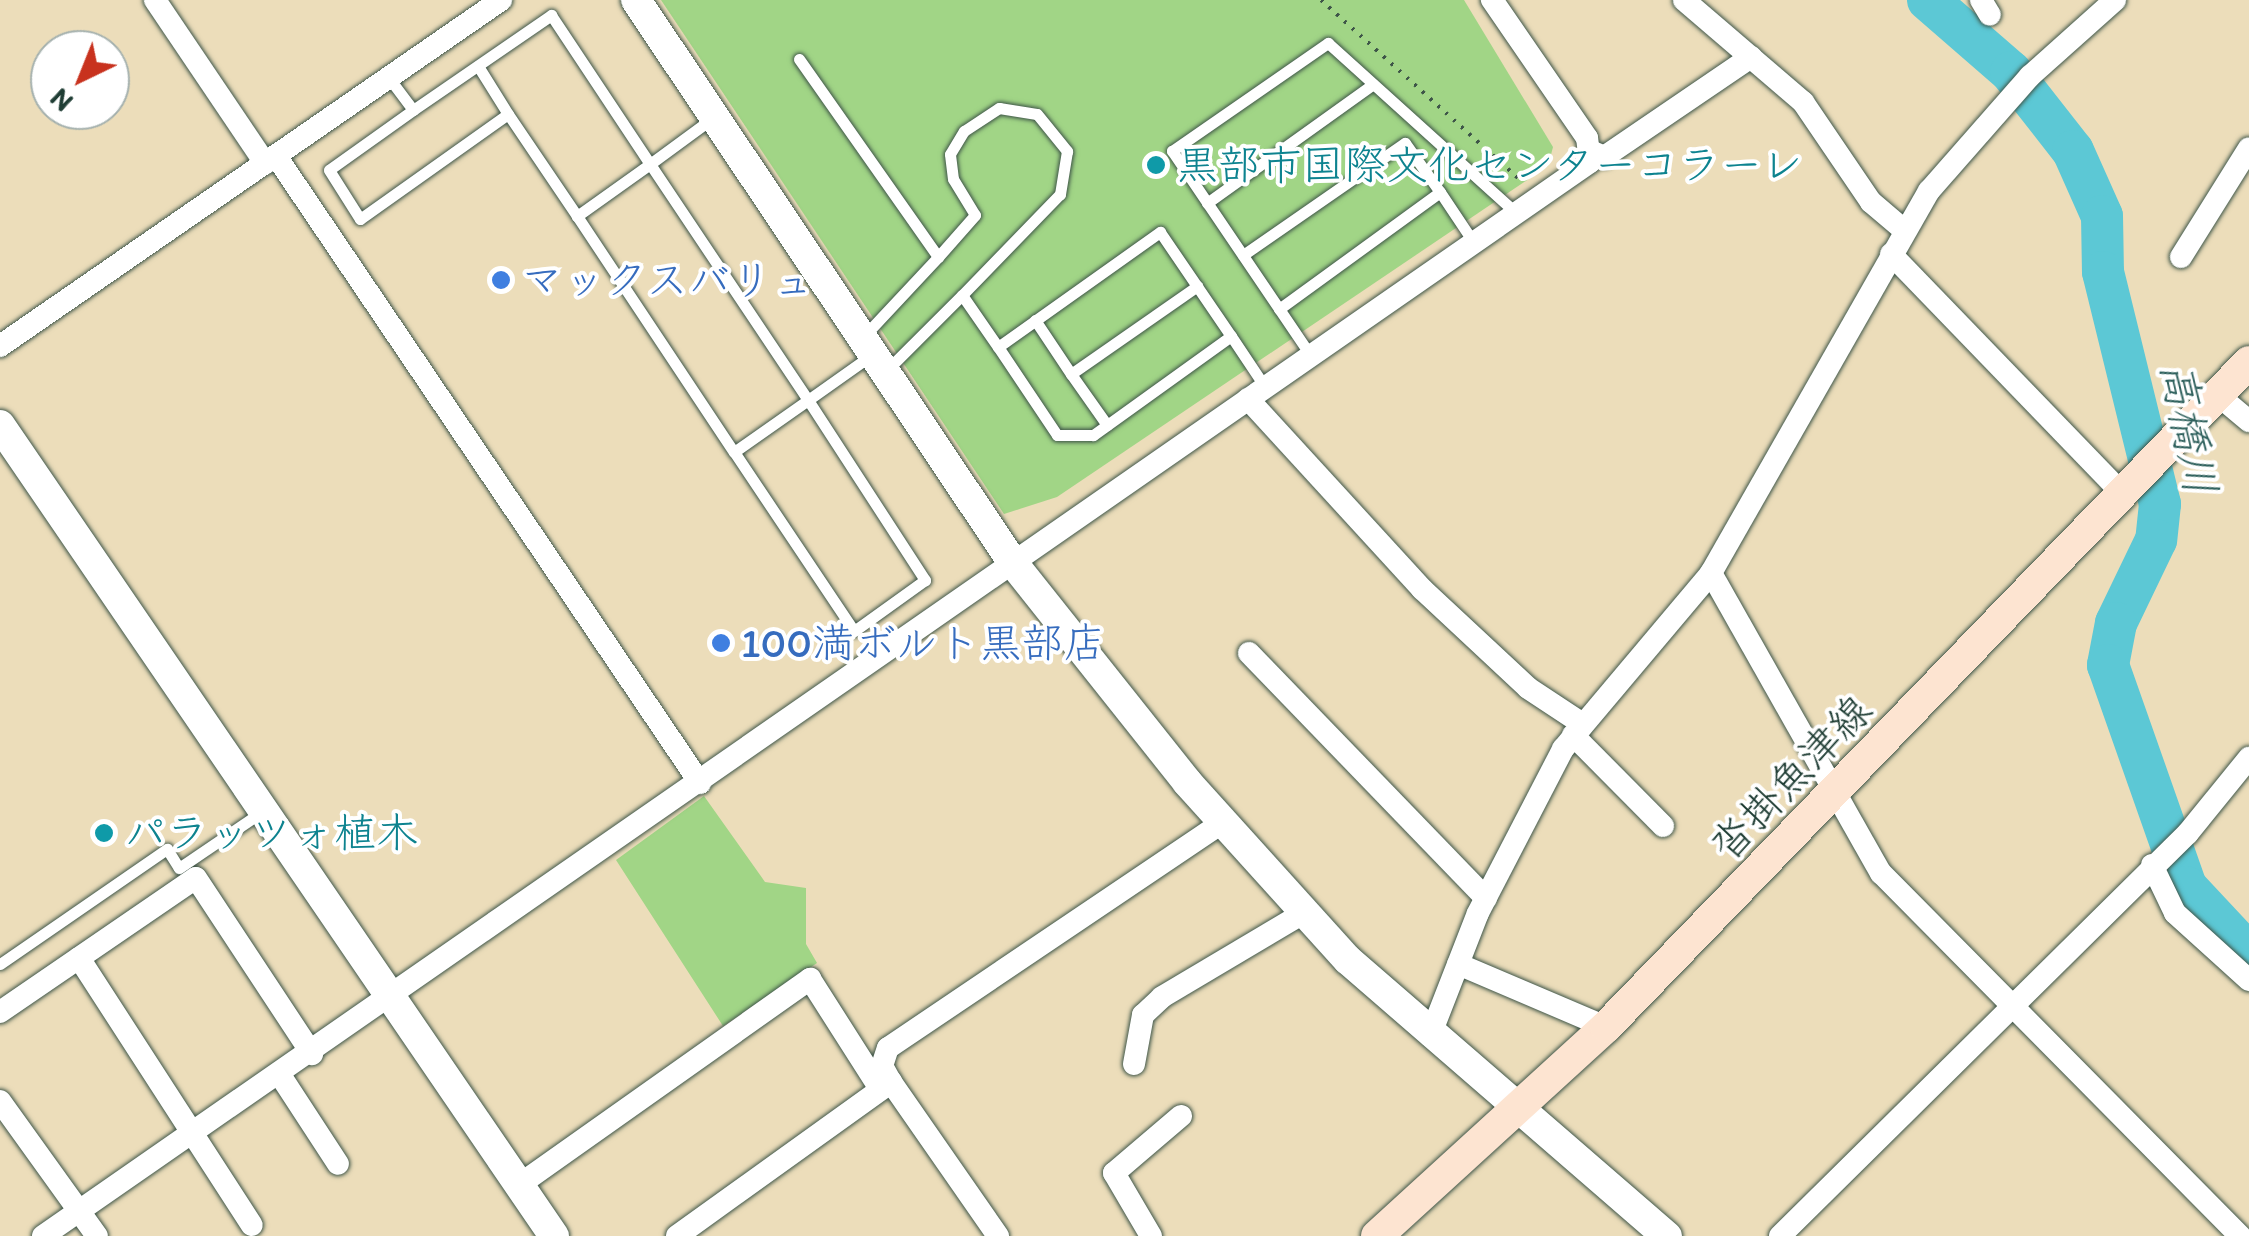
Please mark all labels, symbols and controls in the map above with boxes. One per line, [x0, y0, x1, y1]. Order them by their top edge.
north arrow [30, 30, 130, 130]
text: N [42, 82, 79, 119]
place label: 黒部市国際文化センターコラーレ [1176, 140, 1806, 190]
marker: 黒部市国際文化センターコラーレ [1145, 154, 1167, 176]
place label: マックスバリュ [521, 255, 815, 305]
marker: マックスバリュ [490, 269, 512, 291]
water label: 高橋川 [2150, 357, 2228, 499]
place label: 100満ボルト黒部店 [741, 618, 1106, 668]
marker: 100満ボルト黒部店 [710, 632, 732, 654]
street label: 沓掛魚津線 [1700, 685, 1882, 871]
place label: パラッツォ植木 [124, 808, 418, 858]
marker: パラッツォ植木 [93, 822, 115, 844]

